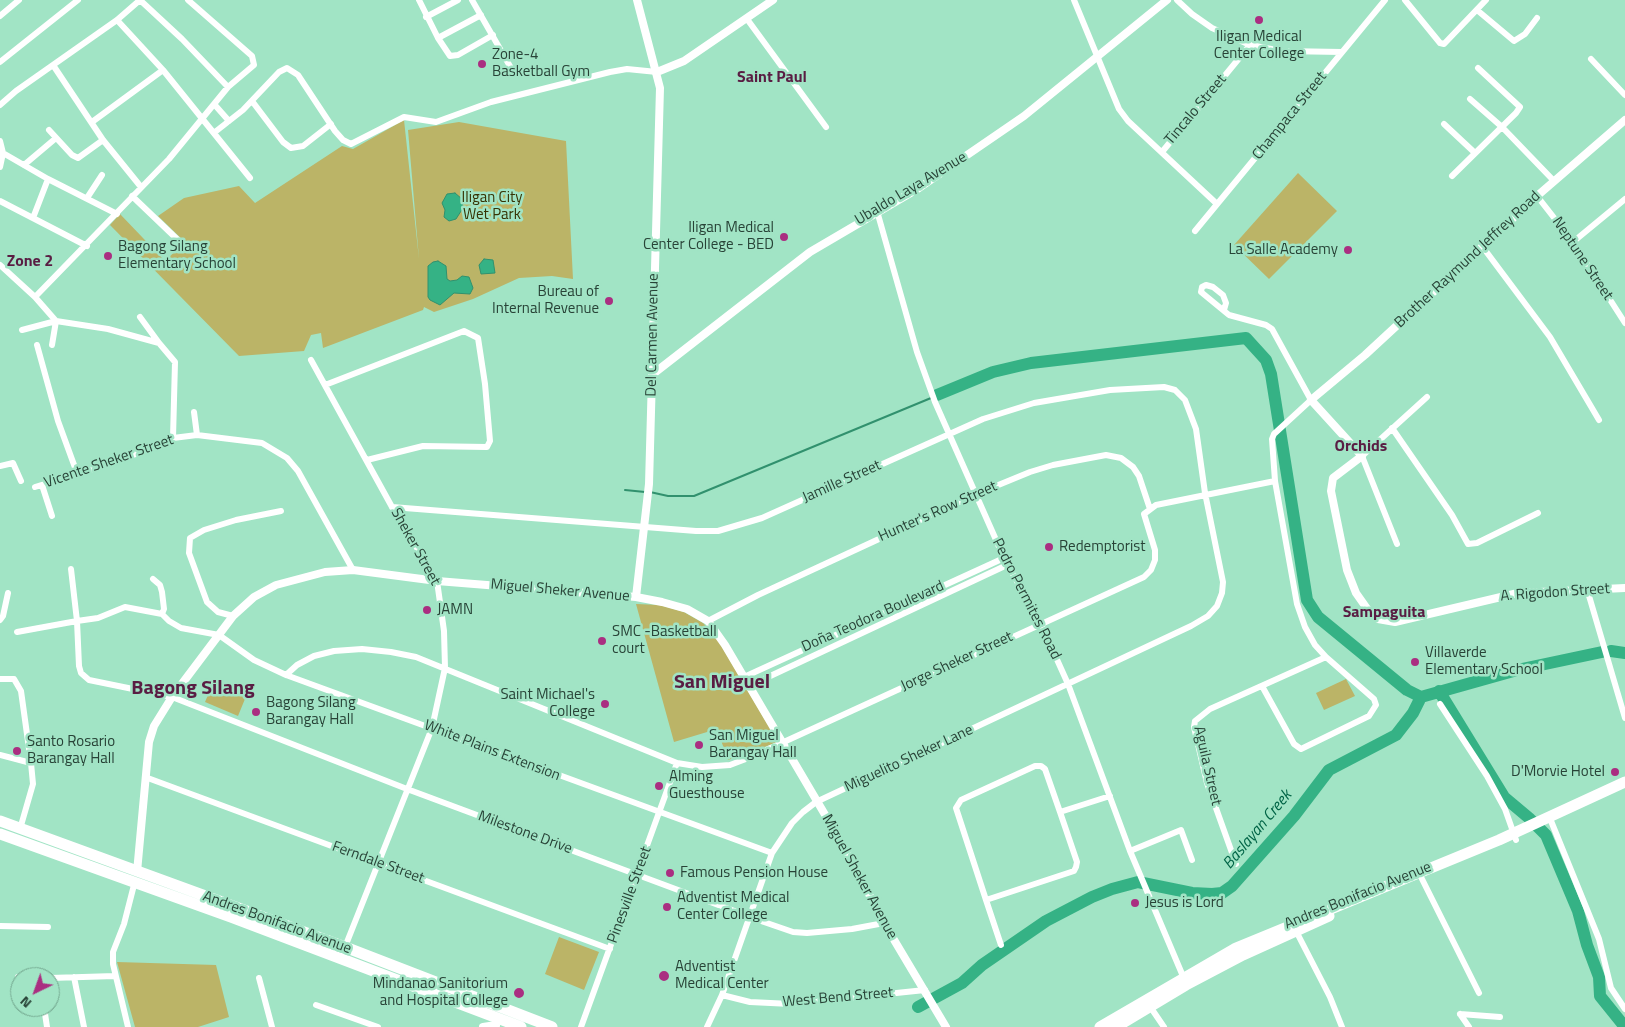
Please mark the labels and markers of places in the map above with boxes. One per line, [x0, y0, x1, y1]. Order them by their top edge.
marker: Iligan Medical Center College [1253, 14, 1265, 26]
place label: Iligan Medical Center College [1214, 28, 1304, 63]
place label: Zone-4 Basketball Gym [492, 46, 590, 81]
marker: Zone-4 Basketball Gym [476, 58, 488, 70]
place label: Iligan Medical Center College - BED [643, 219, 774, 254]
marker: Iligan Medical Center College - BED [778, 231, 790, 243]
place label: Bagong Silang Elementary School [118, 238, 236, 273]
place label: La Salle Academy [1228, 241, 1338, 259]
marker: La Salle Academy [1342, 244, 1354, 256]
marker: Bagong Silang Elementary School [102, 250, 114, 262]
place label: Bureau of Internal Revenue [492, 283, 599, 318]
marker: Bureau of Internal Revenue [603, 295, 615, 307]
place label: Redemptorist [1059, 538, 1145, 556]
marker: Redemptorist [1043, 541, 1055, 553]
place label: JAMN [437, 601, 473, 619]
marker: JAMN [421, 604, 433, 616]
place label: SMC -Basketball court [612, 623, 717, 658]
marker: SMC -Basketball court [596, 635, 608, 647]
place label: Villaverde Elementary School [1425, 644, 1543, 679]
marker: Villaverde Elementary School [1409, 656, 1421, 668]
place label: Saint Michael's College [500, 686, 595, 721]
place label: Bagong Silang Barangay Hall [266, 694, 356, 729]
marker: Saint Michael's College [599, 698, 611, 710]
marker: Bagong Silang Barangay Hall [250, 706, 262, 718]
place label: San Miguel Barangay Hall [709, 727, 797, 762]
place label: Santo Rosario Barangay Hall [27, 733, 115, 768]
marker: San Miguel Barangay Hall [693, 739, 705, 751]
marker: Santo Rosario Barangay Hall [11, 745, 23, 757]
place label: D'Morvie Hotel [1511, 763, 1605, 781]
marker: D'Morvie Hotel [1609, 766, 1621, 778]
place label: Alming Guesthouse [669, 768, 745, 803]
marker: Alming Guesthouse [653, 780, 665, 792]
place label: Famous Pension House [680, 864, 828, 882]
marker: Famous Pension House [664, 867, 676, 879]
place label: Adventist Medical Center College [677, 889, 789, 924]
place label: Jesus is Lord [1145, 894, 1224, 912]
marker: Jesus is Lord [1129, 897, 1141, 909]
marker: Adventist Medical Center College [661, 901, 673, 913]
place label: Adventist Medical Center [675, 958, 769, 993]
marker: Adventist Medical Center [657, 969, 671, 983]
place label: Mindanao Sanitorium and Hospital College [373, 975, 508, 1010]
marker: Mindanao Sanitorium and Hospital College [512, 986, 526, 1000]

